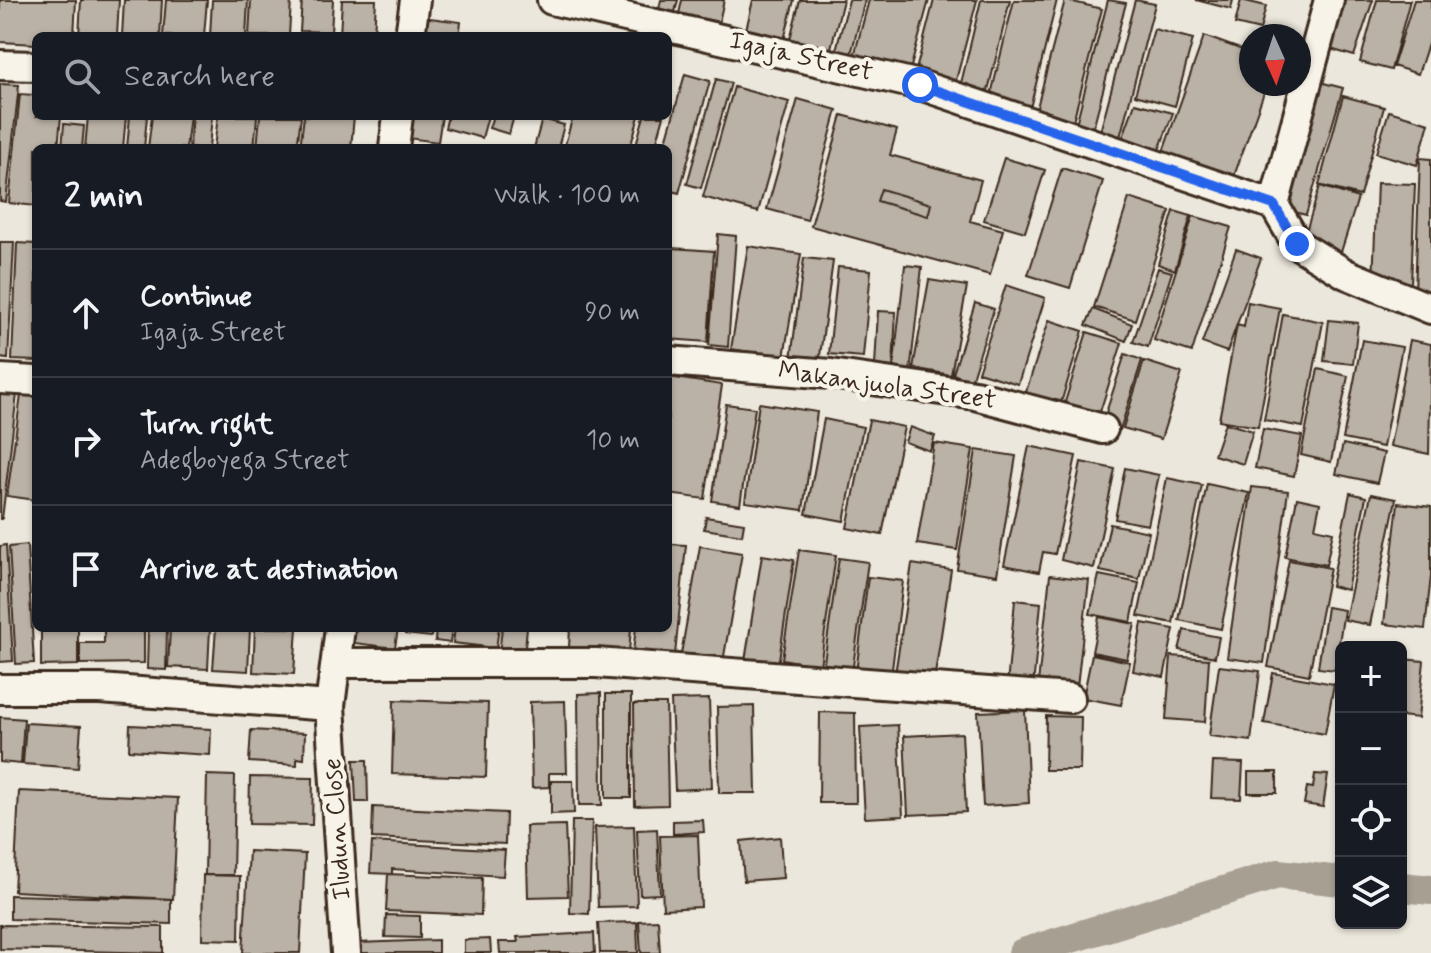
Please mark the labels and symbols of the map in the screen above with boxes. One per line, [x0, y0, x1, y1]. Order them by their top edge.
street label: Igaja Street [726, 24, 876, 90]
north arrow [1239, 24, 1311, 96]
route start [902, 67, 938, 103]
route end [1279, 226, 1315, 262]
street label: Makanjuola Street [776, 354, 998, 418]
street label: Iludun Close [316, 757, 360, 901]

